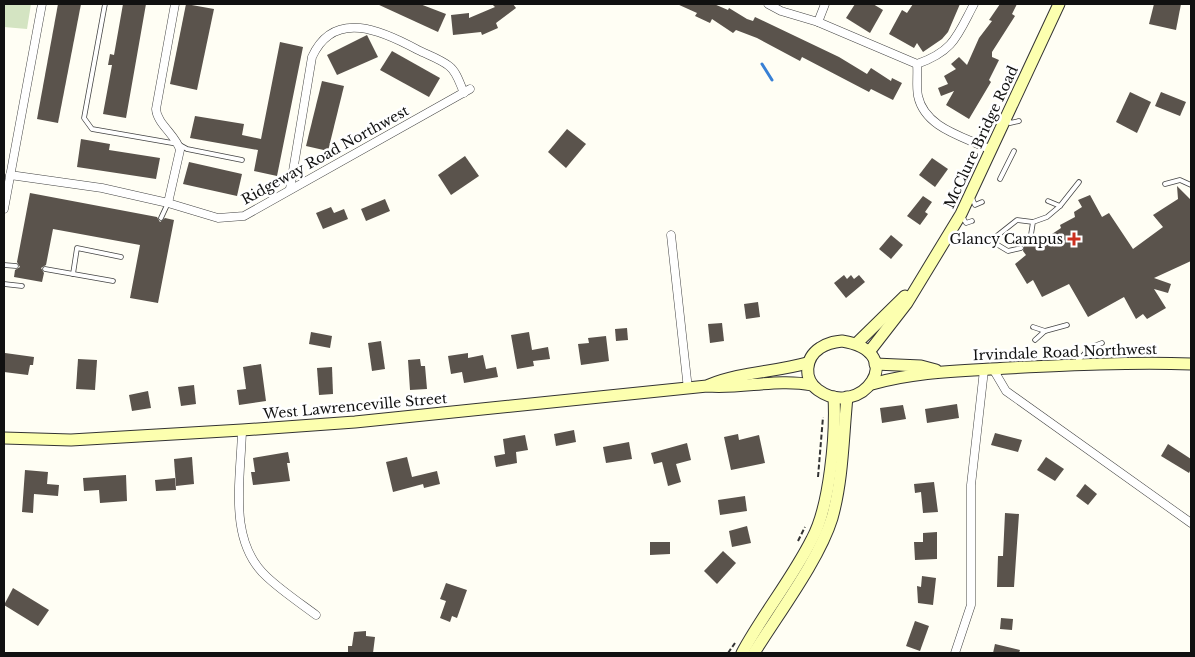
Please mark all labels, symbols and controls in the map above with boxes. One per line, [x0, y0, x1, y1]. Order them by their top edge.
street label: McClure Bridge Road [940, 62, 1022, 211]
street label: Ridgeway Road Northwest [238, 101, 412, 209]
place label: Glancy Campus [950, 230, 1063, 248]
marker: Glancy Campus [1067, 232, 1081, 246]
street label: Irvindale Road Northwest [972, 340, 1158, 364]
street label: West Lawrenceville Street [261, 389, 449, 423]

